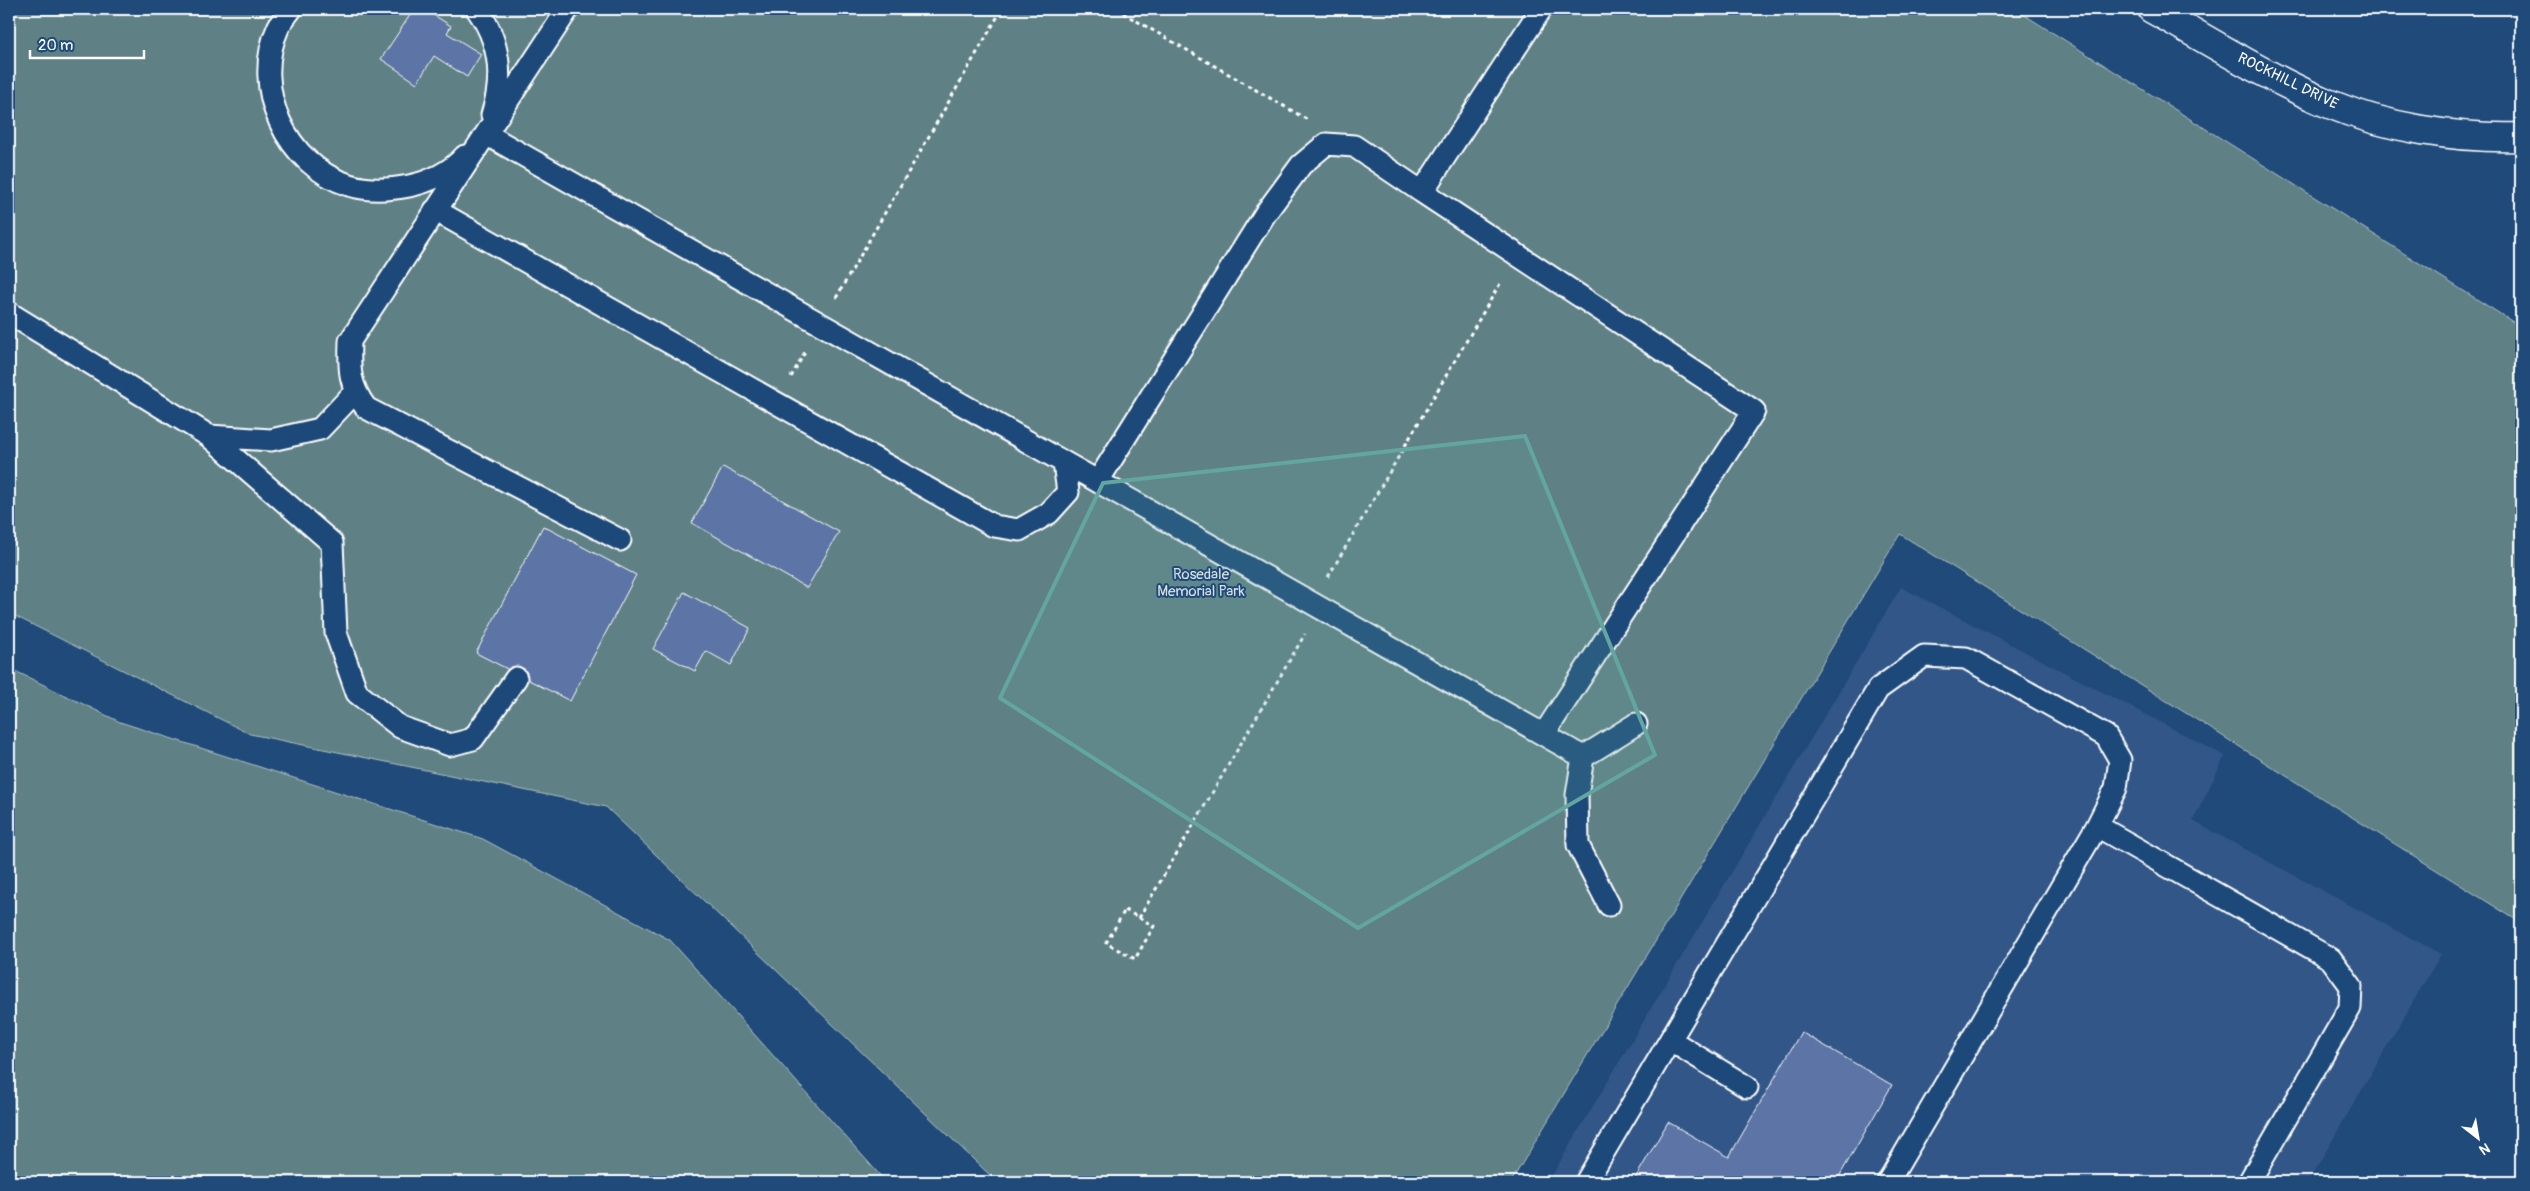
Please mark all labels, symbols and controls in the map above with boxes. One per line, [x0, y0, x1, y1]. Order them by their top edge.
scale bar [30, 28, 144, 60]
text: 20 m [38, 36, 73, 55]
street label: ROCKHILL DRIVE [2235, 48, 2342, 114]
park label: Rosedale Memorial Park [1157, 565, 1245, 601]
north arrow [2452, 1114, 2502, 1164]
text: N [2476, 1139, 2493, 1158]

